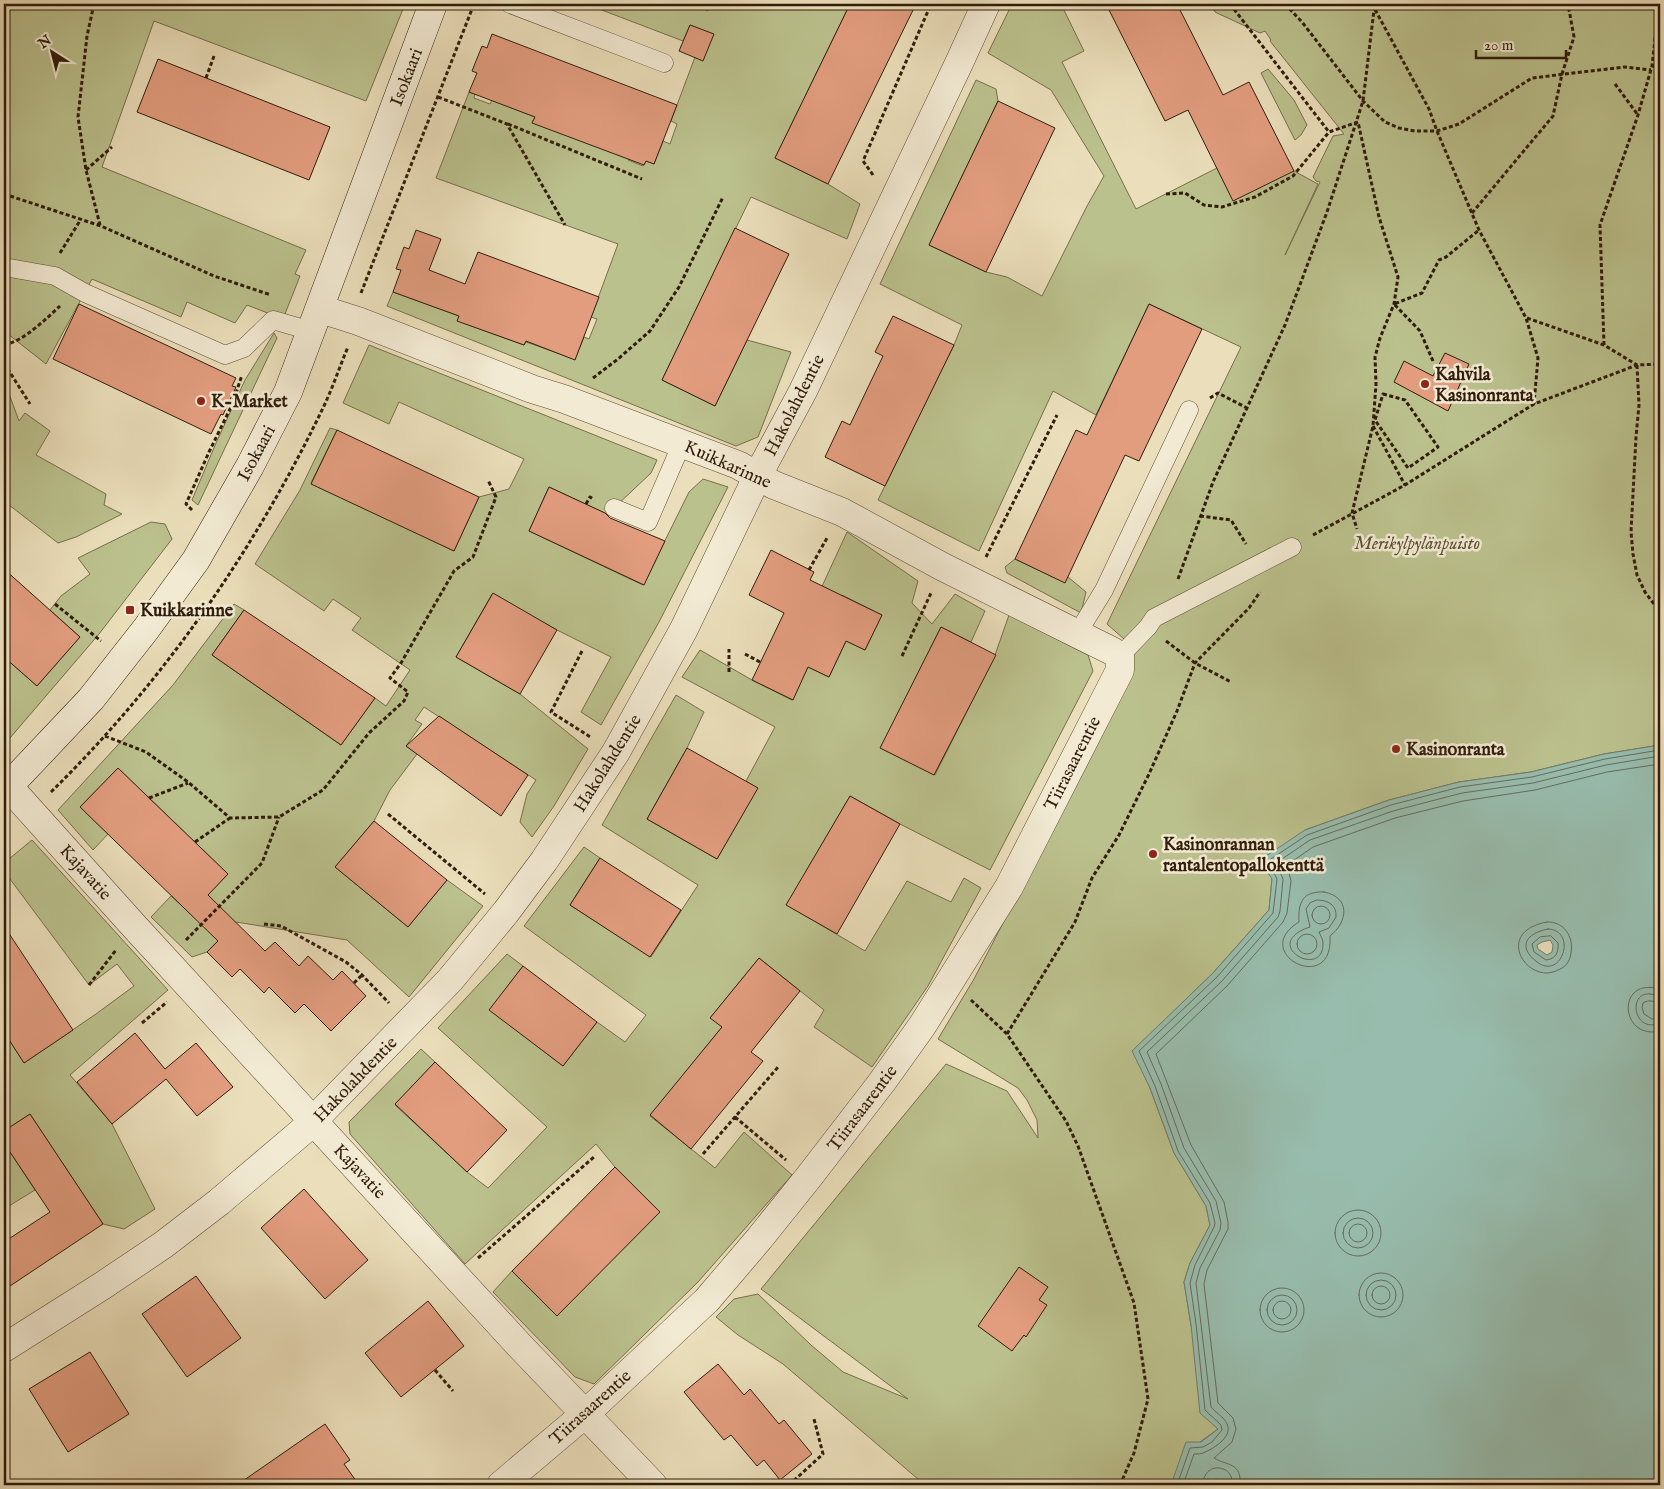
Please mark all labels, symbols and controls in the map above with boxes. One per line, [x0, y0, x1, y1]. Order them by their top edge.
north arrow [28, 28, 78, 78]
scale bar [1476, 28, 1566, 60]
text: N [34, 31, 55, 54]
text: 20 m [1484, 36, 1514, 55]
street label: Isokaari [386, 45, 429, 110]
street label: Hakolahdentie [760, 351, 831, 460]
place label: Kahvila Kasinonranta [1435, 364, 1535, 408]
marker: Kahvila Kasinonranta [1419, 378, 1431, 390]
place label: K-Market [211, 391, 288, 414]
marker: K-Market [195, 395, 207, 407]
street label: Isokaari [233, 422, 282, 486]
street label: Kuikkarinne [680, 436, 775, 495]
park label: Merikylpylänpuisto [1354, 533, 1480, 556]
place label: Kuikkarinne [140, 600, 234, 623]
marker: Kuikkarinne [124, 604, 136, 616]
street label: Hakolahdentie [569, 711, 647, 817]
street label: Tiirasaarentie [1040, 713, 1107, 815]
place label: Kasinonranta [1406, 739, 1506, 762]
marker: Kasinonranta [1390, 743, 1402, 755]
place label: Kasinonrannan rantalentopallokenttä [1163, 834, 1325, 878]
street label: Kajavatie [54, 840, 116, 906]
marker: Kasinonrannan rantalentopallokenttä [1147, 848, 1159, 860]
street label: Hakolahdentie [309, 1032, 403, 1128]
street label: Tiirasaarentie [823, 1061, 903, 1157]
street label: Kajavatie [327, 1139, 390, 1205]
street label: Tiirasaarentie [545, 1365, 637, 1451]

